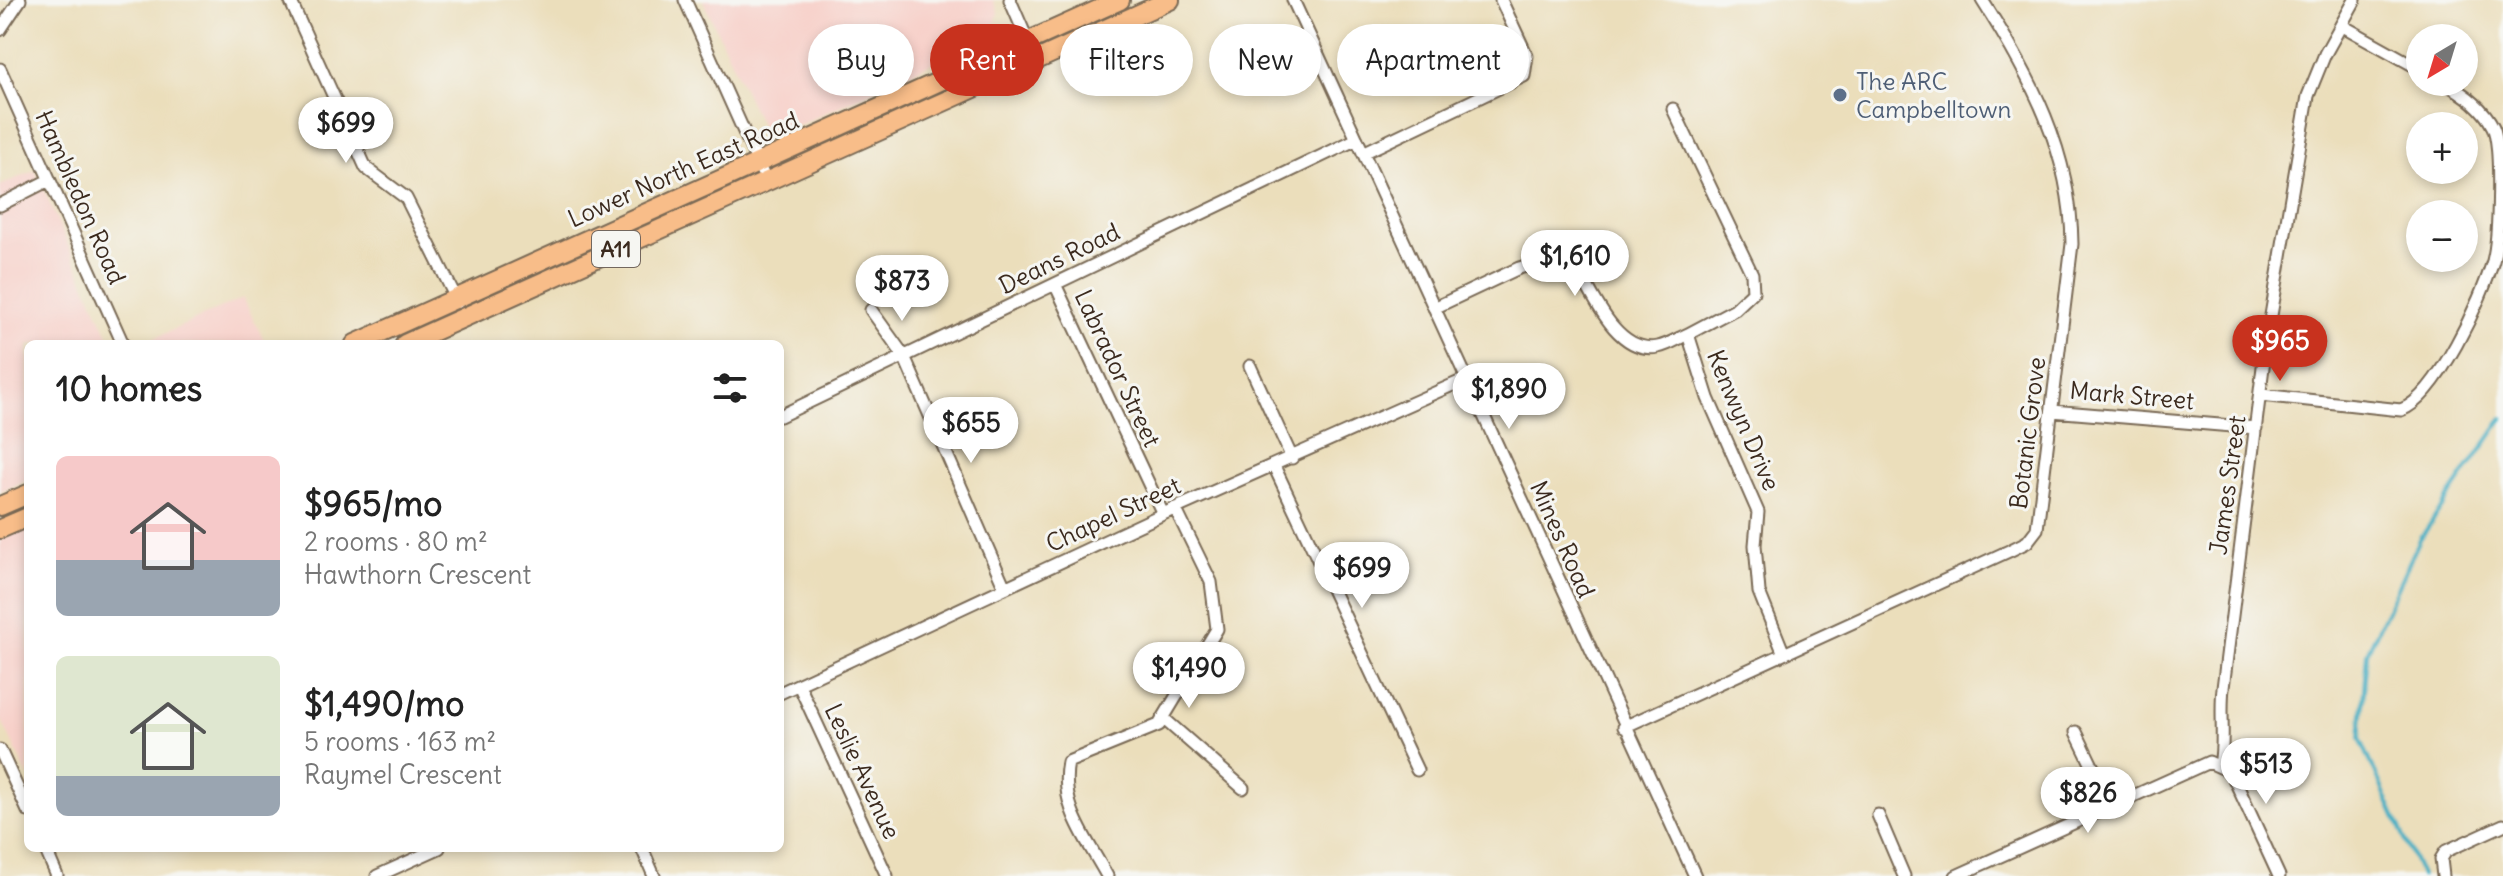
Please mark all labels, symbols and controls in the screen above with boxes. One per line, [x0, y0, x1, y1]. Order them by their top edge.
chip: Buy [808, 24, 914, 96]
chip: Rent [930, 24, 1044, 96]
chip: Filters [1060, 24, 1193, 96]
chip: New [1209, 24, 1321, 96]
chip: Apartment [1337, 24, 1529, 96]
north arrow [2406, 24, 2478, 96]
map controls [2406, 24, 2478, 272]
place label: The ARC Campbelltown [1856, 66, 2011, 124]
marker: The ARC Campbelltown [1831, 86, 1849, 104]
pin: $699 [299, 97, 393, 165]
street label: Hambledon Road [29, 105, 133, 289]
street label: Lower North East Road [563, 105, 803, 233]
text: $699 [316, 106, 376, 139]
button: + [2406, 112, 2478, 184]
button: − [2406, 200, 2478, 272]
street label: Deans Road [994, 216, 1124, 300]
pin: $1,610 [1510, 230, 1640, 298]
road number: A11 [592, 231, 640, 267]
text: $1,610 [1539, 239, 1611, 272]
pin: $873 [855, 255, 949, 323]
text: $873 [874, 264, 930, 297]
street label: Labrador Street [1068, 285, 1168, 451]
pin: $965 [2233, 315, 2327, 383]
text: $965 [2250, 324, 2310, 357]
street label: Kenwyn Drive [1701, 345, 1787, 495]
street label: Botanic Grove [2003, 355, 2051, 511]
pin: $1,890 [1444, 363, 1574, 431]
icon: filters [708, 366, 752, 410]
text: 10 homes [56, 367, 202, 410]
text: $1,890 [1471, 372, 1547, 405]
street label: Mark Street [2069, 375, 2195, 415]
pin: $655 [924, 397, 1018, 465]
text: $655 [941, 406, 1001, 439]
street label: James Street [2202, 413, 2252, 557]
street label: Chapel Street [1041, 470, 1185, 558]
street label: Mines Road [1524, 476, 1602, 602]
text: $965/mo [304, 482, 442, 525]
icon: home [120, 488, 216, 584]
text: 2 rooms · 80 m² [304, 525, 488, 558]
pin: $699 [1315, 542, 1409, 610]
text: $699 [1332, 551, 1392, 584]
text: Hawthorn Crescent [304, 558, 531, 591]
pin: $1,490 [1124, 642, 1254, 710]
text: $1,490 [1151, 651, 1227, 684]
text: $1,490/mo [304, 682, 464, 725]
icon: home [120, 688, 216, 784]
street label: Leslie Avenue [819, 698, 907, 844]
text: 5 rooms · 163 m² [304, 725, 496, 758]
pin: $513 [2219, 738, 2313, 806]
text: $513 [2239, 747, 2293, 780]
text: Raymel Crescent [304, 758, 502, 791]
pin: $826 [2041, 767, 2135, 835]
text: $826 [2059, 776, 2117, 809]

